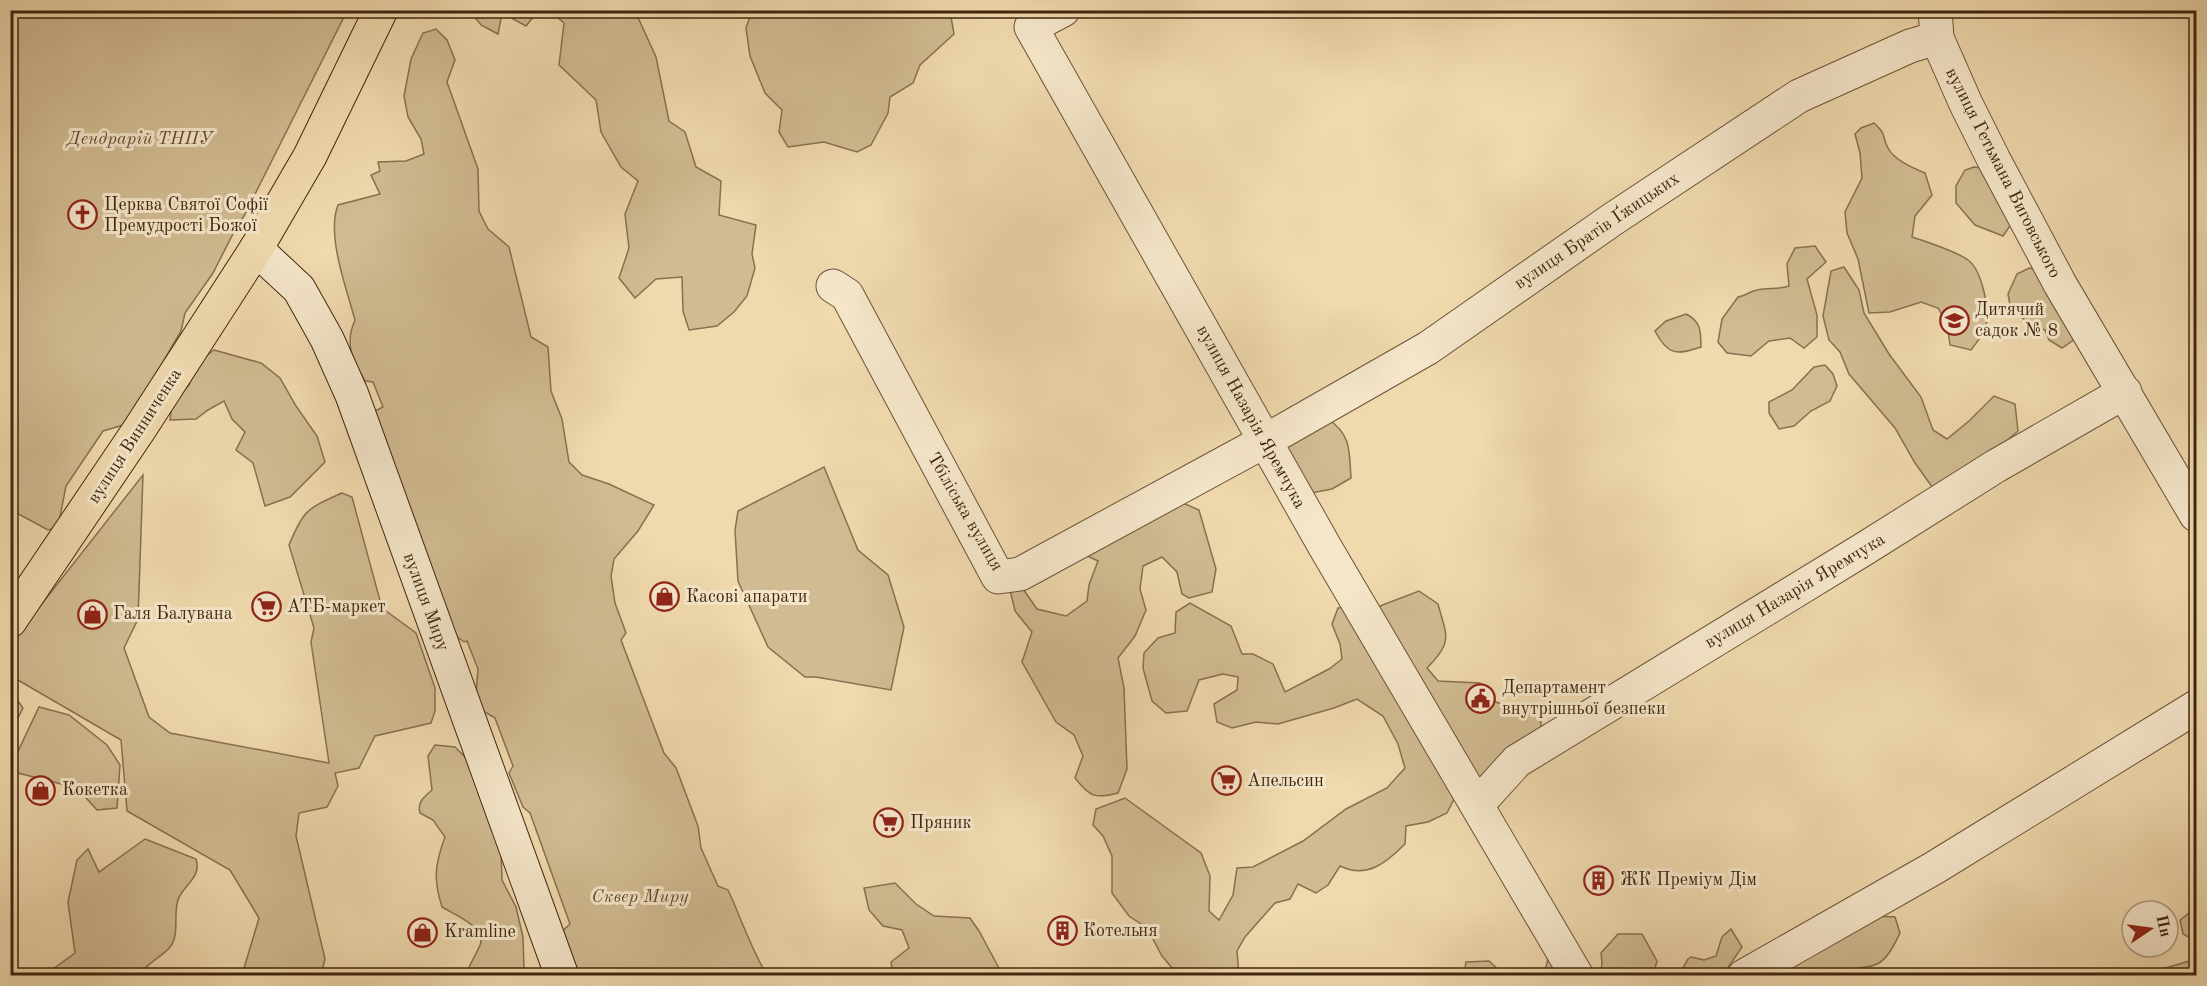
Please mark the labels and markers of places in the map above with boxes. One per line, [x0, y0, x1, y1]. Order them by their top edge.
place label: Церква Святої Софії Премудрості Божої [104, 196, 268, 235]
church icon: Церква Святої Софії Премудрості Божої [67, 199, 99, 231]
place label: Дитячий садок № 8 [1975, 301, 2058, 340]
school or university icon: Дитячий садок № 8 [1938, 304, 1970, 336]
shop icon: Касові апарати [649, 581, 681, 613]
place label: Касові апарати [686, 588, 807, 606]
supermarket icon: АТБ-маркет [250, 591, 282, 623]
shop icon: Галя Балувана [76, 598, 108, 630]
place label: АТБ-маркет [287, 598, 386, 616]
place label: Галя Балувана [113, 605, 233, 623]
place label: Департамент внутрішньої безпеки [1502, 679, 1666, 718]
public building icon: Департамент внутрішньої безпеки [1465, 682, 1497, 714]
supermarket icon: Апельсин [1210, 765, 1242, 797]
place label: Апельсин [1247, 772, 1324, 790]
shop icon: Кокетка [25, 774, 57, 806]
place label: Кокетка [62, 781, 128, 799]
supermarket icon: Пряник [873, 807, 905, 839]
place label: Пряник [910, 814, 971, 832]
building icon: ЖК Преміум Дім [1583, 864, 1615, 896]
place label: ЖК Преміум Дім [1620, 871, 1757, 889]
building icon: Котельня [1046, 915, 1078, 947]
shop icon: Kramline [407, 916, 439, 948]
place label: Котельня [1083, 922, 1158, 940]
place label: Kramline [444, 923, 516, 941]

